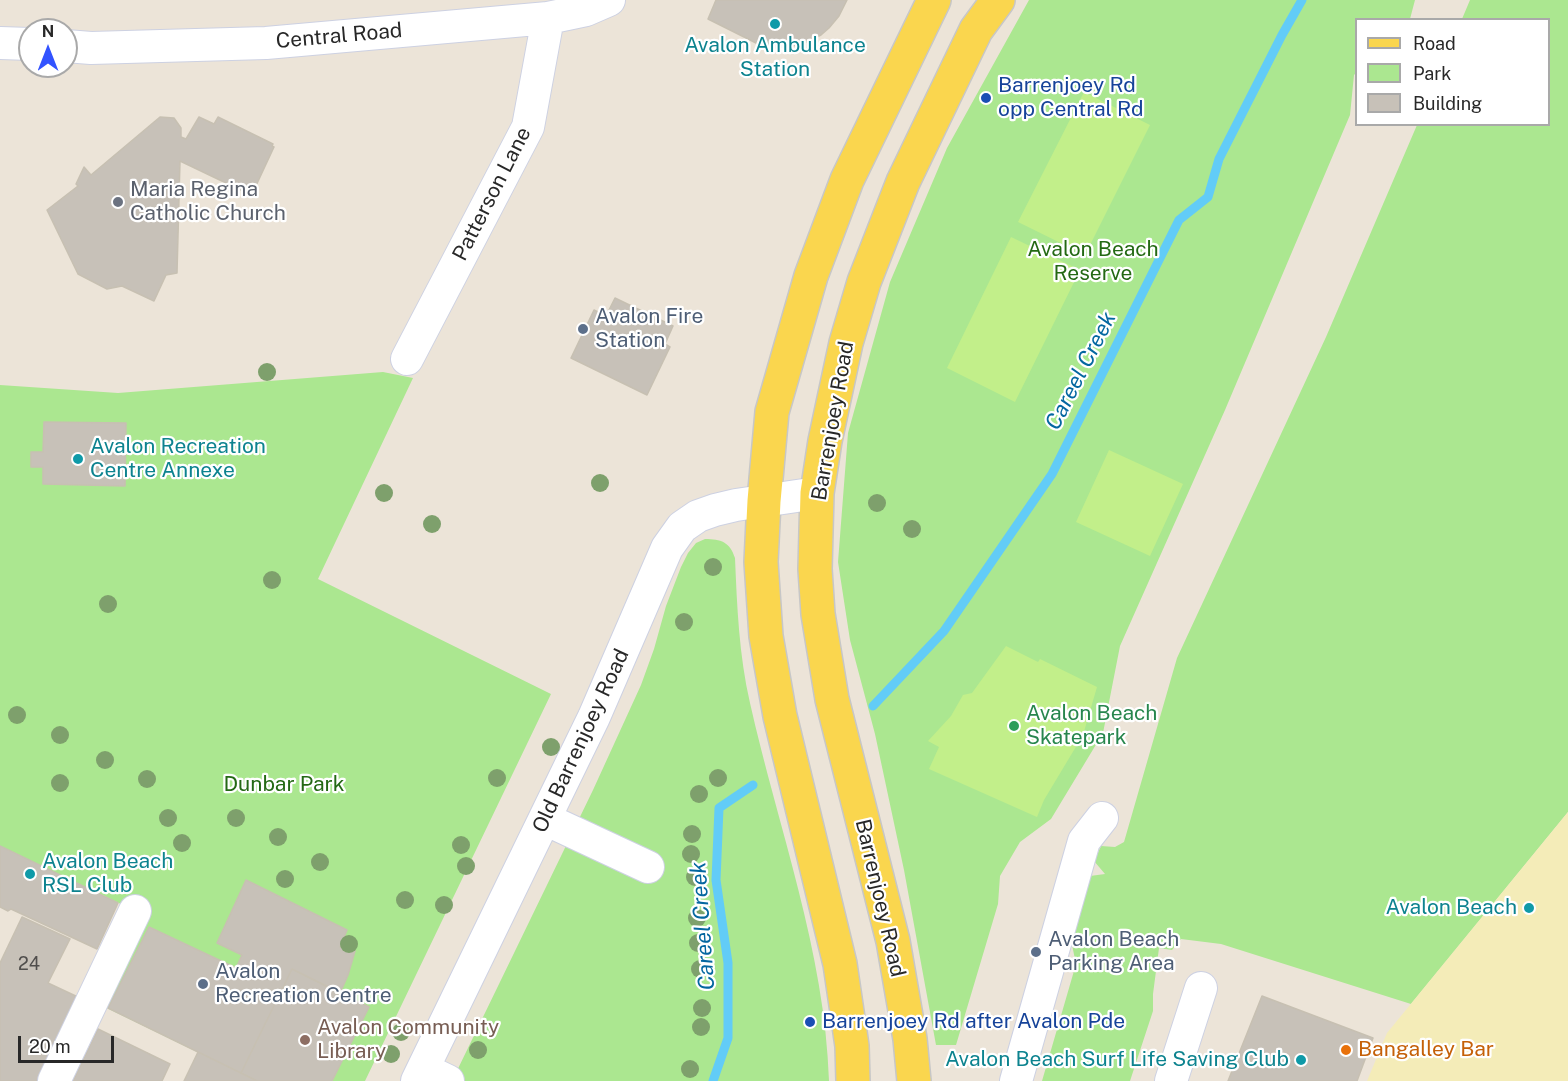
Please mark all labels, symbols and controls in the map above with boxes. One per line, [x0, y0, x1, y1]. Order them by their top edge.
marker: Avalon Ambulance Station [768, 17, 782, 31]
north arrow [18, 18, 78, 78]
street label: Central Road [275, 18, 403, 54]
legend [1355, 18, 1550, 126]
text: N [42, 22, 54, 41]
place label: Avalon Ambulance Station [684, 33, 866, 83]
text: Road [1413, 33, 1456, 54]
text: Park [1413, 63, 1451, 84]
place label: Barrenjoey Rd opp Central Rd [998, 73, 1143, 123]
marker: Barrenjoey Rd opp Central Rd [979, 91, 993, 105]
text: Building [1413, 93, 1482, 114]
street label: Patterson Lane [448, 123, 536, 265]
place label: Maria Regina Catholic Church [130, 177, 286, 227]
marker: Maria Regina Catholic Church [111, 195, 125, 209]
park label: Avalon Beach Reserve [1027, 237, 1159, 287]
place label: Avalon Fire Station [595, 304, 703, 354]
water label: Careel Creek [1040, 308, 1122, 434]
marker: Avalon Fire Station [576, 322, 590, 336]
street label: Barrenjoey Road [807, 339, 859, 503]
place label: Avalon Recreation Centre Annexe [90, 434, 266, 484]
marker: Avalon Recreation Centre Annexe [71, 452, 85, 466]
street label: Old Barrenjoey Road [527, 645, 635, 837]
place label: Avalon Beach Skatepark [1026, 701, 1157, 751]
marker: Avalon Beach Skatepark [1007, 719, 1021, 733]
park label: Dunbar Park [223, 772, 345, 798]
street label: Barrenjoey Road [850, 817, 910, 979]
place label: Avalon Beach RSL Club [42, 849, 173, 899]
water label: Careel Creek [685, 861, 721, 991]
marker: Avalon Beach RSL Club [23, 867, 37, 881]
place label: Avalon Beach [1386, 895, 1517, 921]
marker: Avalon Beach [1522, 901, 1536, 915]
place label: Avalon Beach Parking Area [1048, 927, 1179, 977]
marker: Avalon Beach Parking Area [1029, 945, 1043, 959]
house number: 24 [18, 953, 40, 975]
place label: Avalon Recreation Centre [215, 959, 392, 1009]
marker: Avalon Recreation Centre [196, 977, 210, 991]
place label: Barrenjoey Rd after Avalon Pde [822, 1009, 1125, 1035]
place label: Avalon Community Library [317, 1015, 499, 1065]
marker: Barrenjoey Rd after Avalon Pde [803, 1015, 817, 1029]
scale bar [21, 1024, 117, 1062]
marker: Avalon Community Library [298, 1033, 312, 1047]
text: 20 m [29, 1036, 71, 1057]
place label: Bangalley Bar [1358, 1037, 1494, 1063]
marker: Bangalley Bar [1339, 1043, 1353, 1057]
place label: Avalon Beach Surf Life Saving Club [945, 1047, 1289, 1073]
marker: Avalon Beach Surf Life Saving Club [1294, 1053, 1308, 1067]

